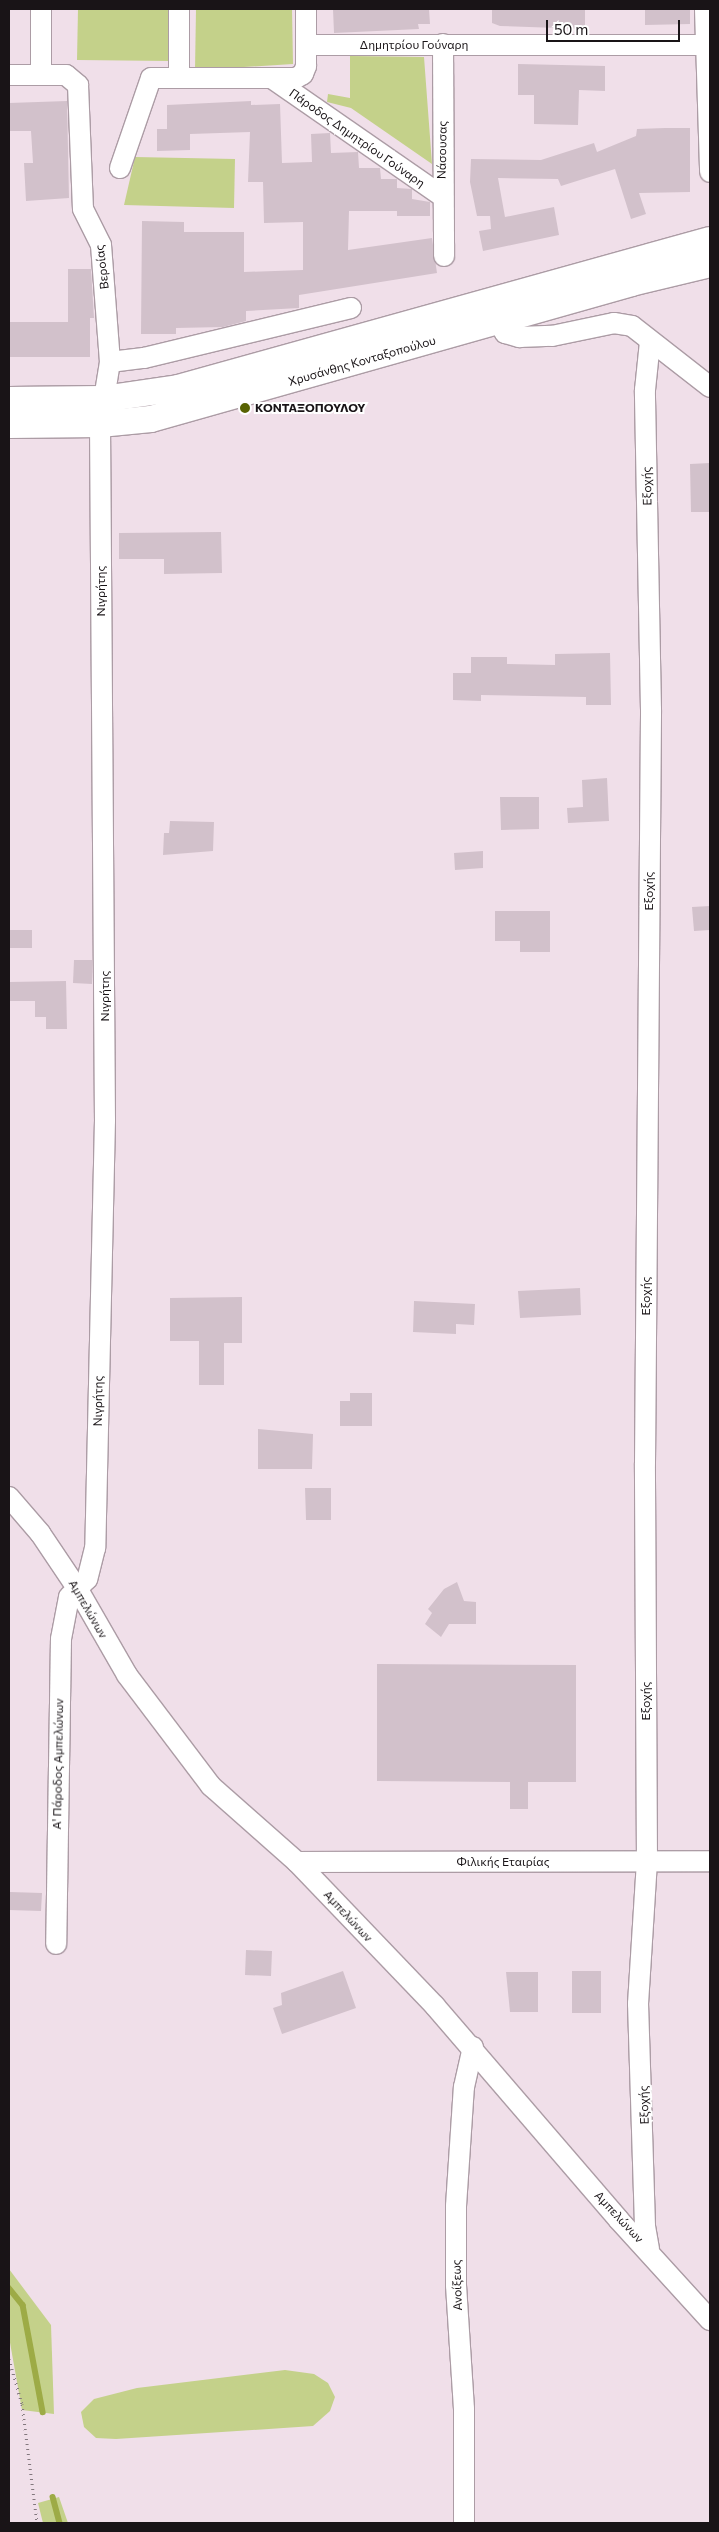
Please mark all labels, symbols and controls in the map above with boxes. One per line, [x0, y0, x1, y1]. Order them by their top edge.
scale bar [549, 10, 683, 42]
text: 50 m [554, 20, 588, 38]
street label: Δημητρίου Γούναρη [360, 38, 468, 52]
street label: Πάροδος Δημητρίου Γούναρη [287, 86, 427, 190]
street label: Νάσουσας [434, 121, 450, 179]
street label: Βεροίας [92, 244, 112, 290]
street label: Χρυσάνθης Κονταξοπούλου [287, 333, 437, 389]
place label: ΚΟΝΤΑΞΟΠΟΥΛΟΥ [255, 401, 366, 415]
marker: ΚΟΝΤΑΞΟΠΟΥΛΟΥ [239, 402, 251, 414]
street label: Εξοχής [639, 466, 655, 506]
street label: Νιγρήτης [94, 566, 108, 616]
street label: Εξοχής [642, 872, 656, 910]
street label: Νιγρήτης [98, 971, 112, 1021]
street label: Εξοχής [639, 1277, 653, 1315]
street label: Νιγρήτης [90, 1375, 106, 1427]
street label: Αμπελώνων [66, 1577, 110, 1641]
street label: Εξοχής [639, 1682, 653, 1720]
street label: Α' Πάροδος Αμπελώνων [50, 1698, 66, 1830]
street label: Φιλικής Εταιρίας [456, 1855, 550, 1869]
street label: Αμπελώνων [321, 1887, 375, 1945]
street label: Εξοχής [636, 2085, 652, 2125]
street label: Αμπελώνων [592, 2188, 646, 2246]
street label: Ανοίξεως [449, 2259, 465, 2311]

